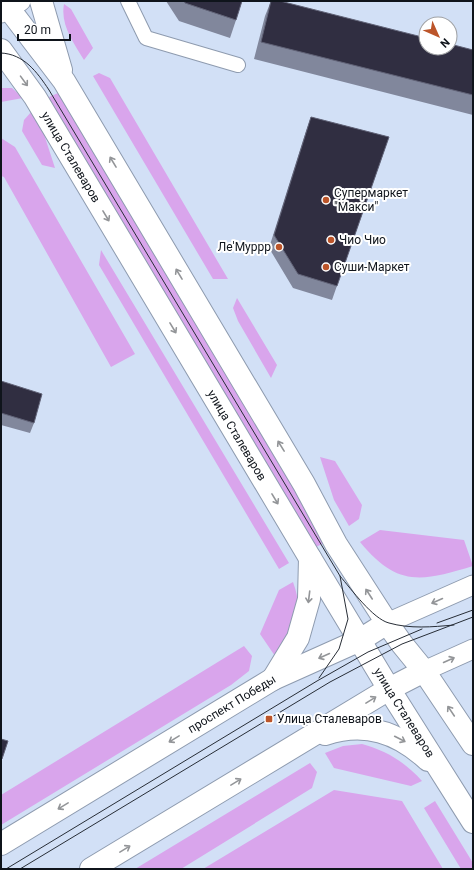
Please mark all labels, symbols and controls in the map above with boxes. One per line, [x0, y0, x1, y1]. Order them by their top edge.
scale bar [18, 16, 70, 42]
north arrow [418, 16, 458, 56]
text: 20 m [24, 23, 51, 37]
text: N [437, 35, 452, 50]
one-way arrow [20, 76, 28, 87]
street label: улица Сталеваров [38, 109, 103, 205]
one-way arrow [108, 156, 116, 168]
place label: Супермаркет "Макси" [334, 186, 408, 214]
marker: Супермаркет "Макси" [321, 195, 331, 205]
one-way arrow [103, 210, 111, 222]
place label: Чио Чио [339, 233, 386, 247]
marker: Чио Чио [326, 235, 336, 245]
place label: Ле'Муррр [218, 240, 271, 254]
marker: Ле'Муррр [274, 242, 284, 252]
place label: Суши-Маркет [334, 260, 410, 274]
marker: Суши-Маркет [321, 262, 331, 272]
one-way arrow [175, 268, 183, 280]
one-way arrow [169, 322, 177, 334]
street label: улица Сталеваров [204, 387, 269, 483]
one-way arrow [277, 441, 285, 452]
one-way arrow [272, 493, 280, 505]
one-way arrow [364, 588, 372, 600]
one-way arrow [305, 590, 312, 603]
one-way arrow [432, 598, 444, 605]
one-way arrow [319, 653, 331, 660]
one-way arrow [442, 656, 454, 663]
street label: улица Сталеваров [371, 665, 438, 760]
street label: проспект Победы [185, 672, 278, 736]
one-way arrow [365, 696, 377, 704]
one-way arrow [447, 706, 455, 717]
place label: Улица Сталеваров [277, 712, 382, 726]
marker: Улица Сталеваров [264, 714, 274, 724]
one-way arrow [169, 735, 180, 743]
one-way arrow [394, 736, 406, 744]
one-way arrow [230, 778, 242, 786]
one-way arrow [57, 803, 69, 811]
one-way arrow [119, 845, 131, 853]

